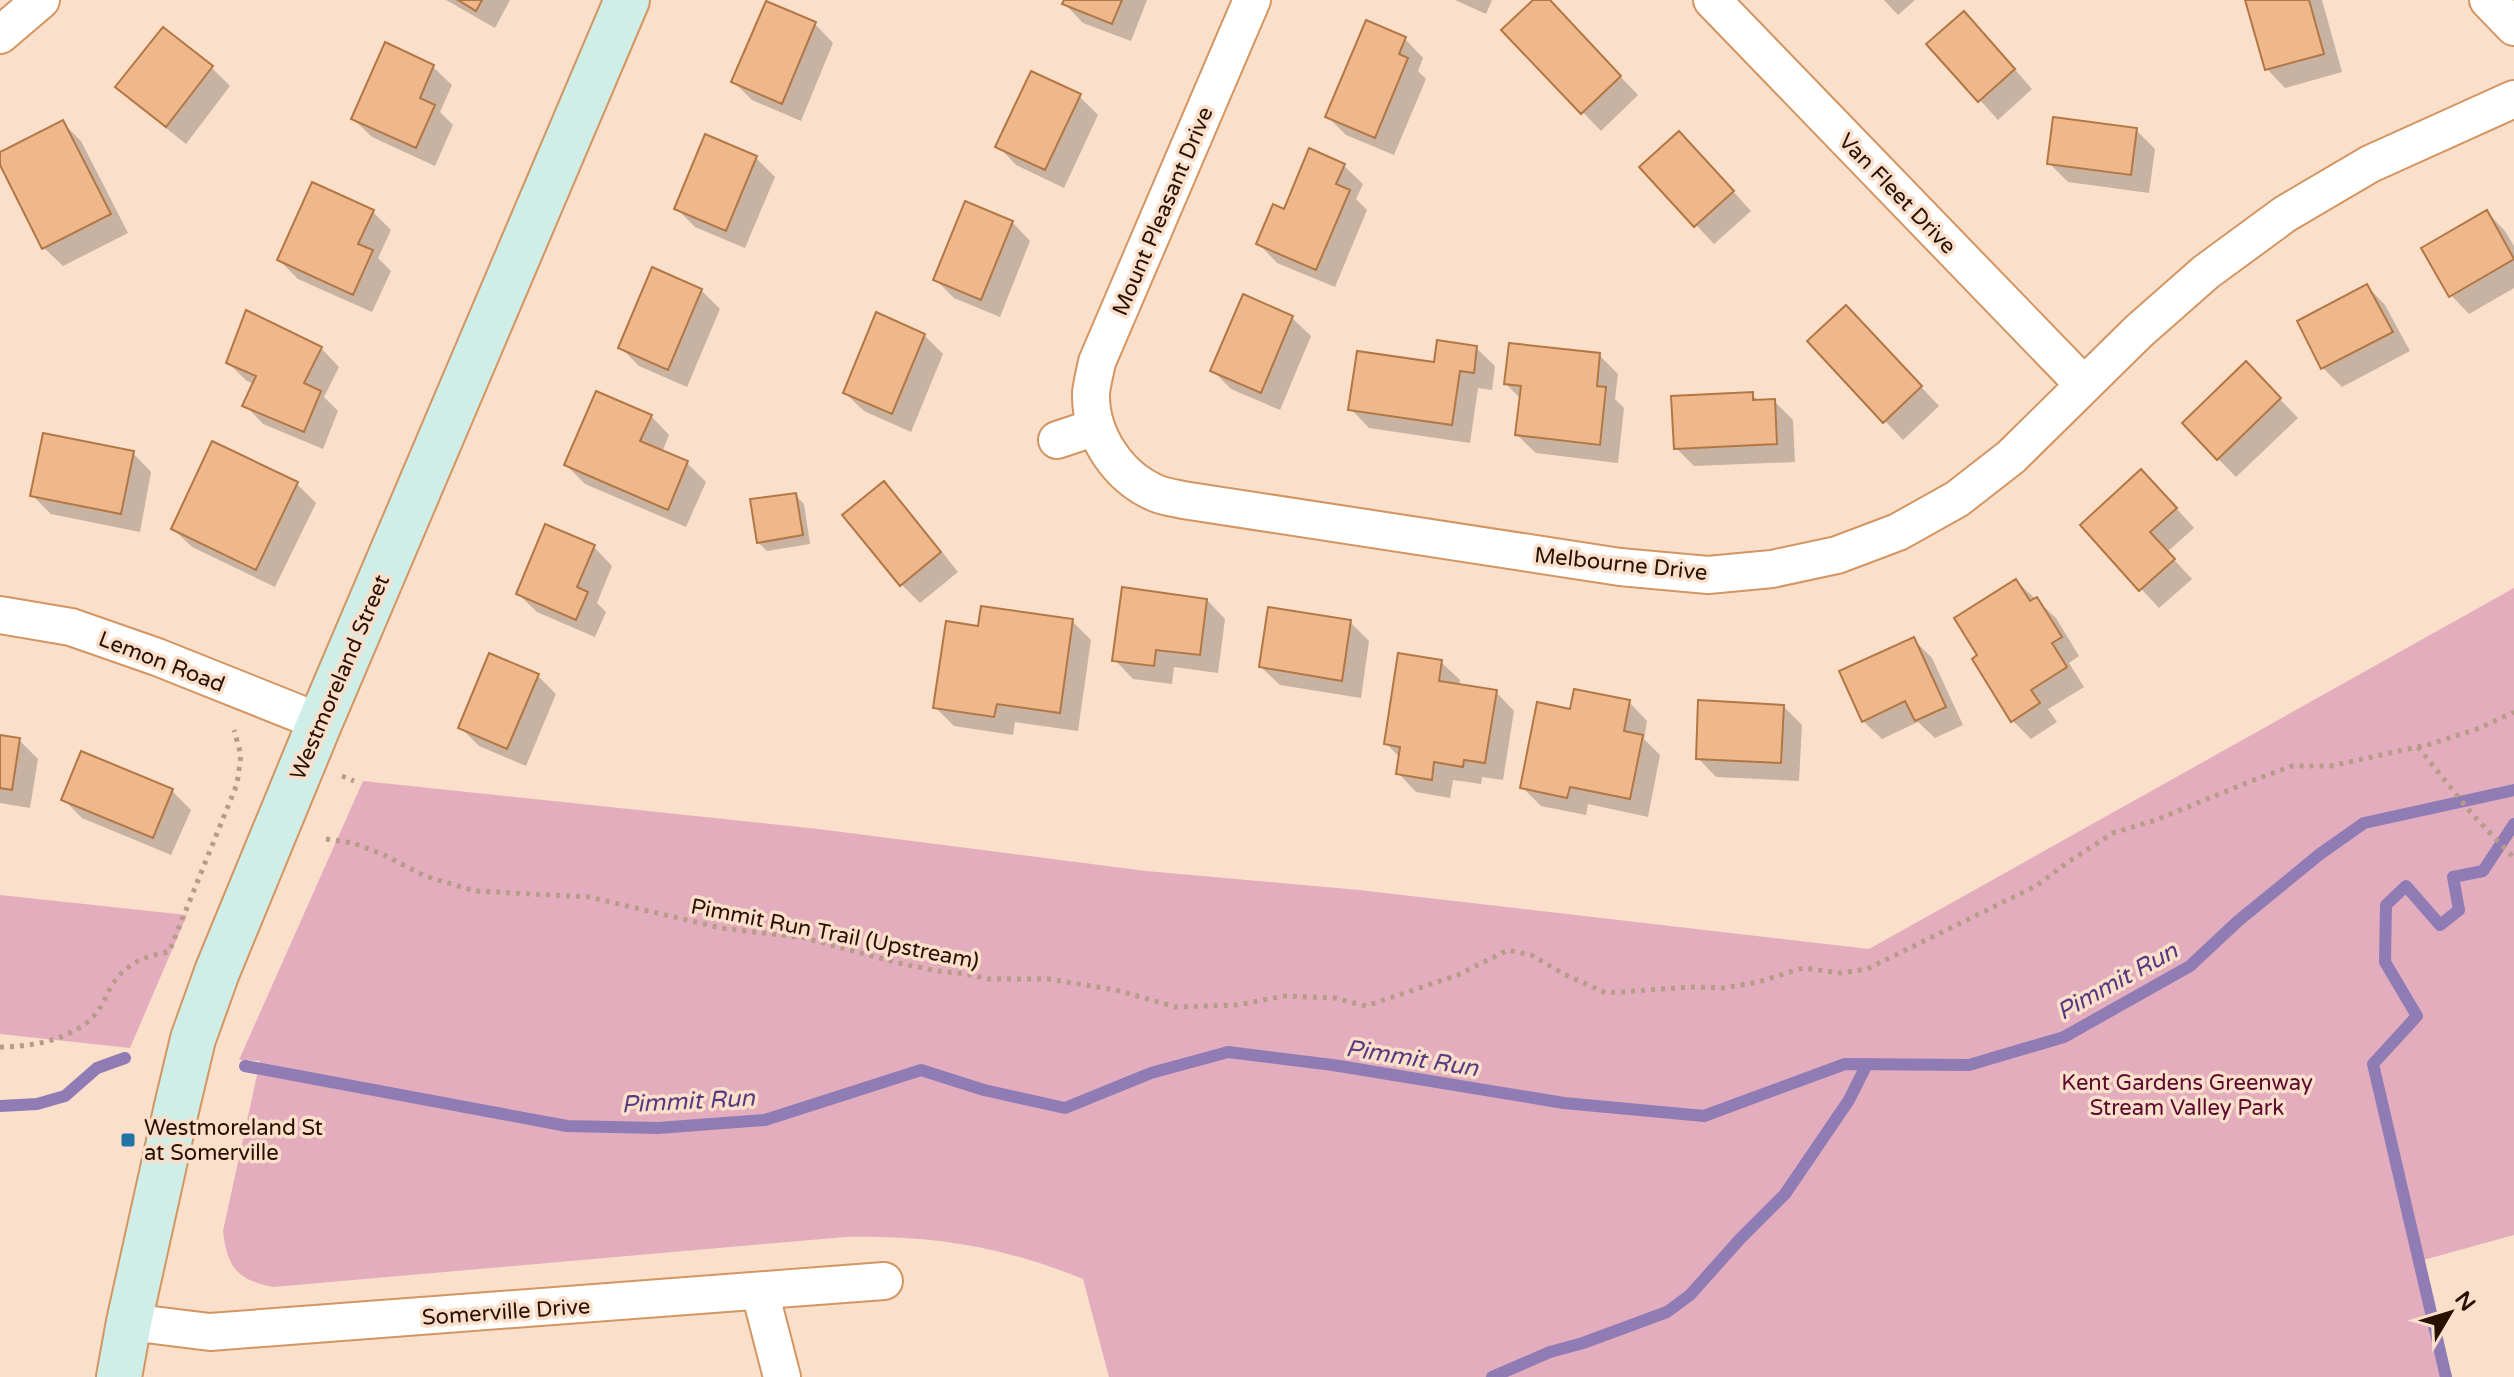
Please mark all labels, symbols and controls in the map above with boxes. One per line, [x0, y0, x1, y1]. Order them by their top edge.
street label: Mount Pleasant Drive [1107, 103, 1219, 320]
street label: Van Fleet Drive [1833, 128, 1961, 259]
street label: Melbourne Drive [1533, 542, 1709, 586]
street label: Westmoreland Street [285, 571, 395, 784]
street label: Lemon Road [95, 626, 228, 698]
street label: Pimmit Run Trail (Upstream) [689, 893, 981, 975]
water label: Pimmit Run [2052, 936, 2184, 1027]
water label: Pimmit Run [1344, 1034, 1482, 1083]
park label: Kent Gardens Greenway Stream Valley Park [2061, 1070, 2313, 1121]
water label: Pimmit Run [621, 1083, 757, 1119]
place label: Westmoreland St at Somerville [144, 1115, 323, 1166]
marker: Westmoreland St at Somerville [119, 1131, 137, 1149]
north arrow [2410, 1273, 2490, 1353]
text: N [2449, 1286, 2481, 1316]
street label: Somerville Drive [421, 1293, 591, 1331]

